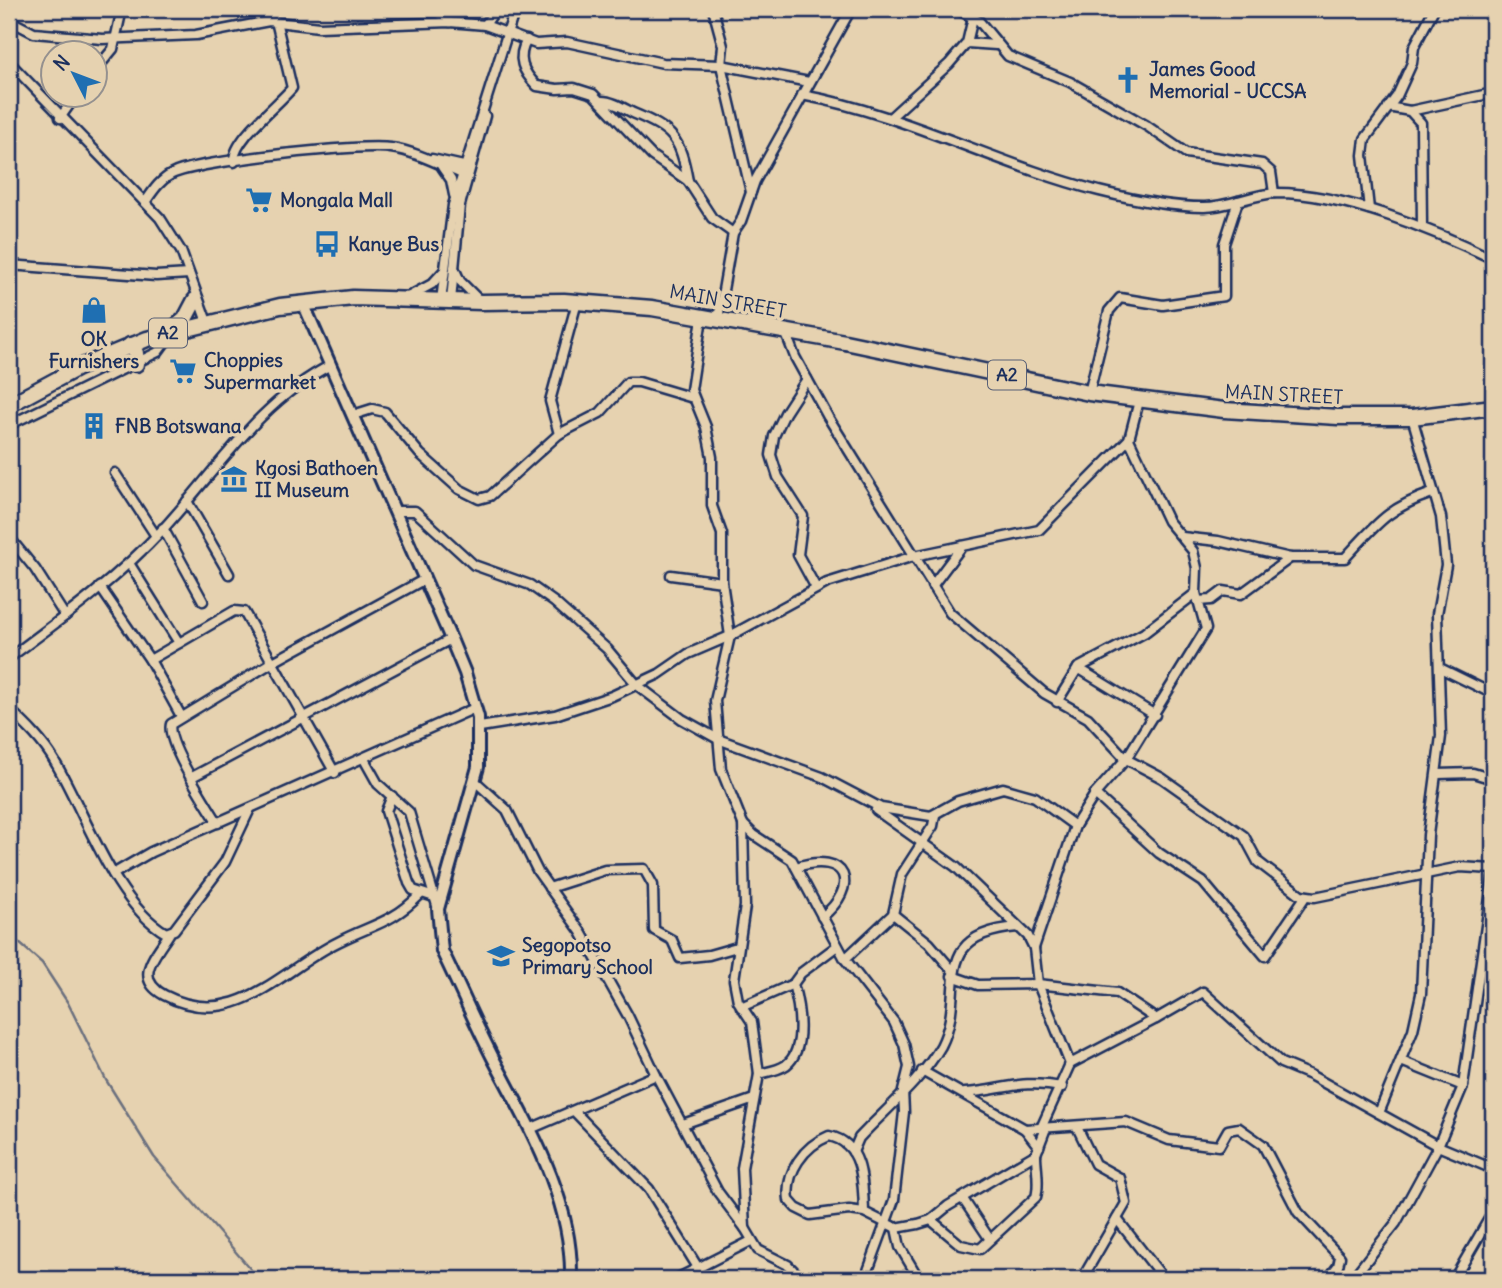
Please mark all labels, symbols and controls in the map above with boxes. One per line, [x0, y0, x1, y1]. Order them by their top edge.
north arrow [38, 38, 108, 108]
text: N [48, 50, 75, 76]
place label: James Good Memorial - UCCSA [1149, 57, 1307, 103]
church icon: James Good Memorial - UCCSA [1113, 65, 1143, 95]
supermarket icon: Mongala Mall [244, 185, 274, 215]
place label: Mongala Mall [280, 188, 393, 212]
bus stop icon: Kanye Bus [312, 229, 342, 259]
place label: Kanye Bus [348, 232, 439, 256]
street label: MAIN STREET [668, 279, 788, 323]
shop icon: OK Furnishers [79, 295, 109, 325]
road number: A2 [149, 318, 187, 348]
place label: OK Furnishers [49, 327, 140, 373]
place label: Choppies Supermarket [204, 348, 317, 394]
supermarket icon: Choppies Supermarket [168, 356, 198, 386]
road number: A2 [988, 360, 1026, 390]
street label: MAIN STREET [1224, 379, 1344, 409]
building icon: FNB Botswana [79, 411, 109, 441]
place label: FNB Botswana [115, 414, 242, 438]
place label: Kgosi Bathoen II Museum [255, 456, 378, 502]
museum icon: Kgosi Bathoen II Museum [219, 464, 249, 494]
place label: Segopotso Primary School [522, 933, 653, 979]
school or university icon: Segopotso Primary School [486, 941, 516, 971]

